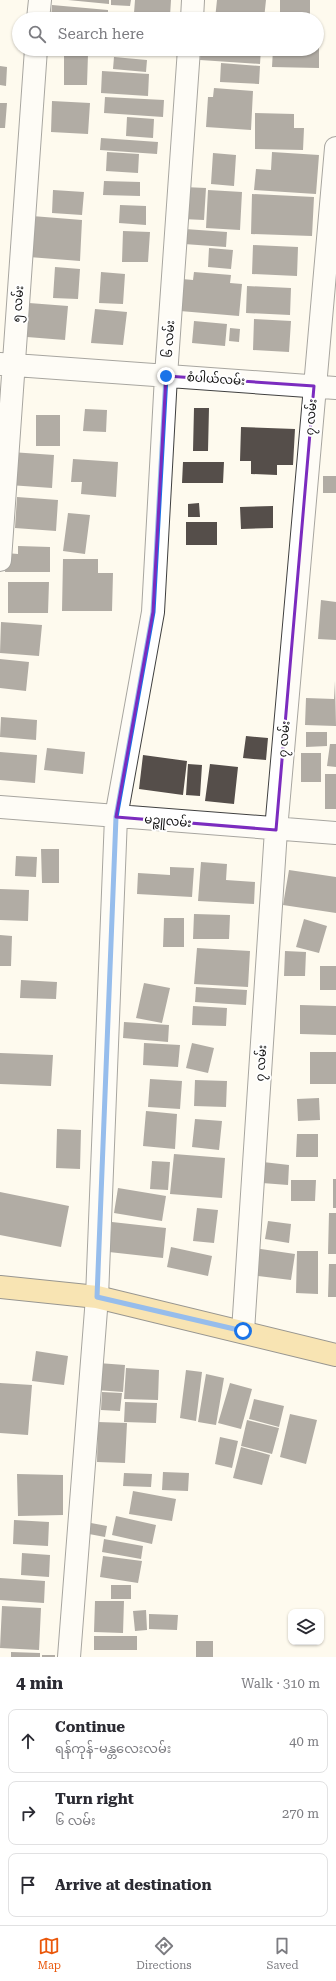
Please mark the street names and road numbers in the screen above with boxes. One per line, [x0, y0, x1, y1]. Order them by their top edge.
street label: ၅ လမ်း [8, 285, 29, 323]
street label: ၆ လမ်း [159, 320, 177, 358]
street label: စံပါယ်လမ်း [186, 368, 246, 388]
street label: ၇ လမ်း [300, 398, 323, 436]
street label: ၇ လမ်း [273, 720, 296, 758]
street label: မဉ္ဇူလမ်း [144, 810, 192, 833]
street label: ၇ လမ်း [251, 1044, 272, 1082]

